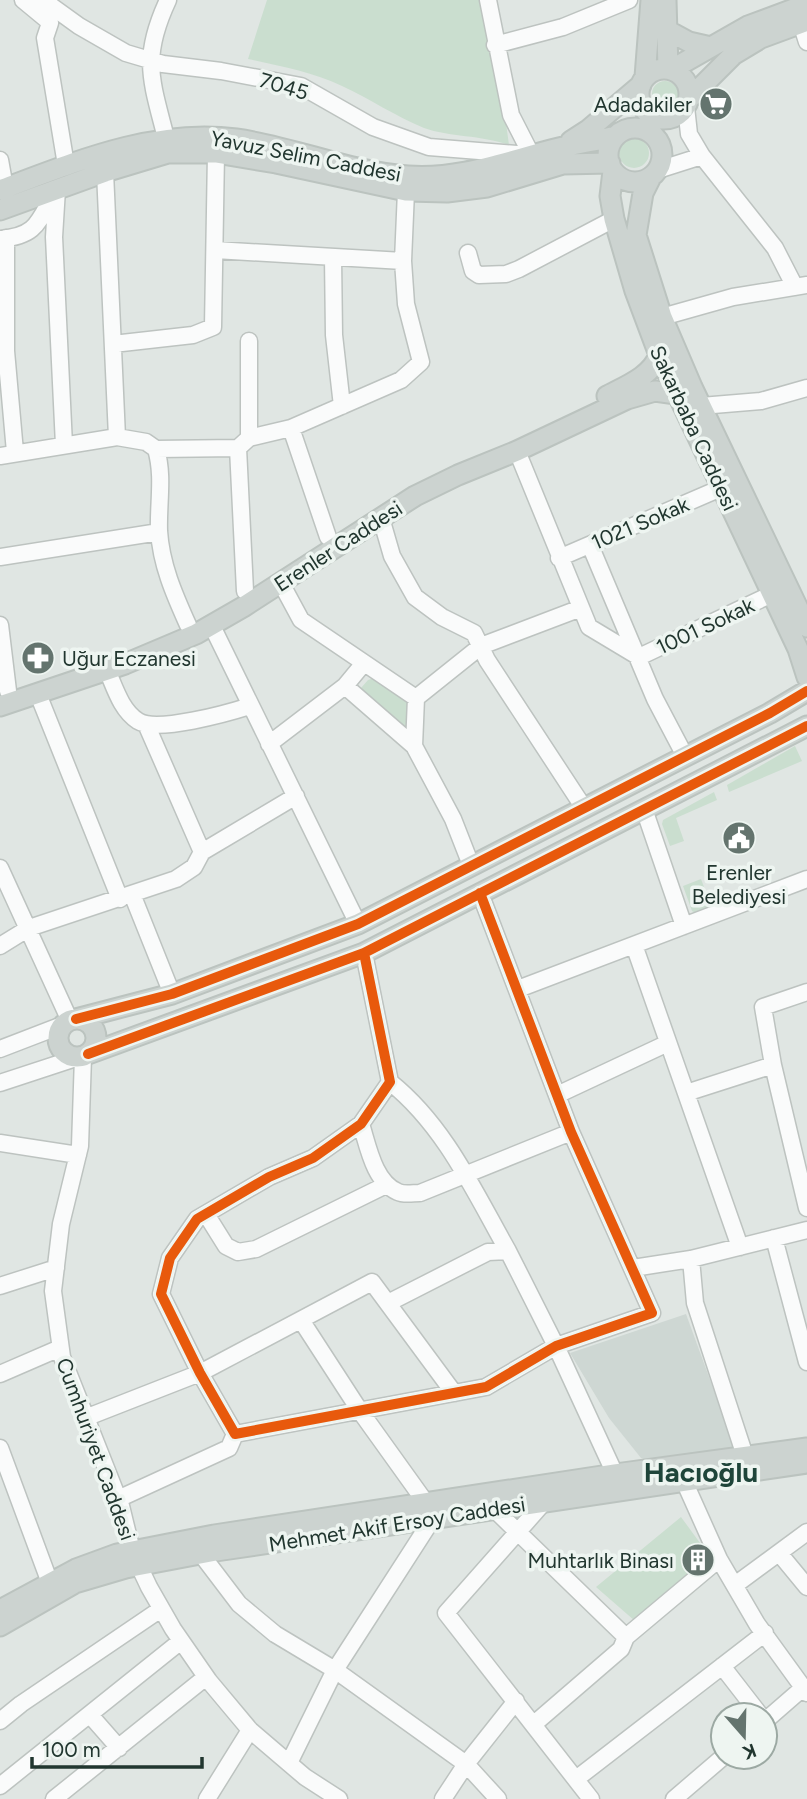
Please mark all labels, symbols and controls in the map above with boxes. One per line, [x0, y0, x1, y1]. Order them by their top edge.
street label: 7045 [257, 67, 311, 105]
supermarket icon: Adadakiler [697, 85, 735, 123]
place label: Adadakiler [594, 92, 692, 117]
street label: Yavuz Selim Caddesi [209, 125, 403, 187]
street label: Sakarbaba Caddesi [645, 342, 743, 514]
street label: 1021 Sokak [587, 491, 693, 555]
street label: Erenler Caddesi [269, 495, 407, 597]
street label: 1001 Sokak [652, 592, 759, 660]
pharmacy icon: Uğur Eczanesi [19, 639, 57, 677]
place label: Uğur Eczanesi [62, 646, 196, 671]
public building icon: Erenler Belediyesi [720, 819, 758, 857]
place label: Erenler Belediyesi [692, 860, 786, 909]
street label: Cumhuriyet Caddesi [51, 1354, 141, 1544]
district label: Hacıoğlu [644, 1455, 758, 1489]
street label: Mehmet Akif Ersoy Caddesi [267, 1491, 527, 1557]
building icon: Muhtarlık Binası [679, 1541, 717, 1579]
place label: Muhtarlık Binası [527, 1548, 674, 1573]
north arrow [709, 1701, 779, 1771]
scale bar [32, 1726, 201, 1770]
text: 100 m [42, 1737, 101, 1762]
text: K [739, 1739, 760, 1765]

